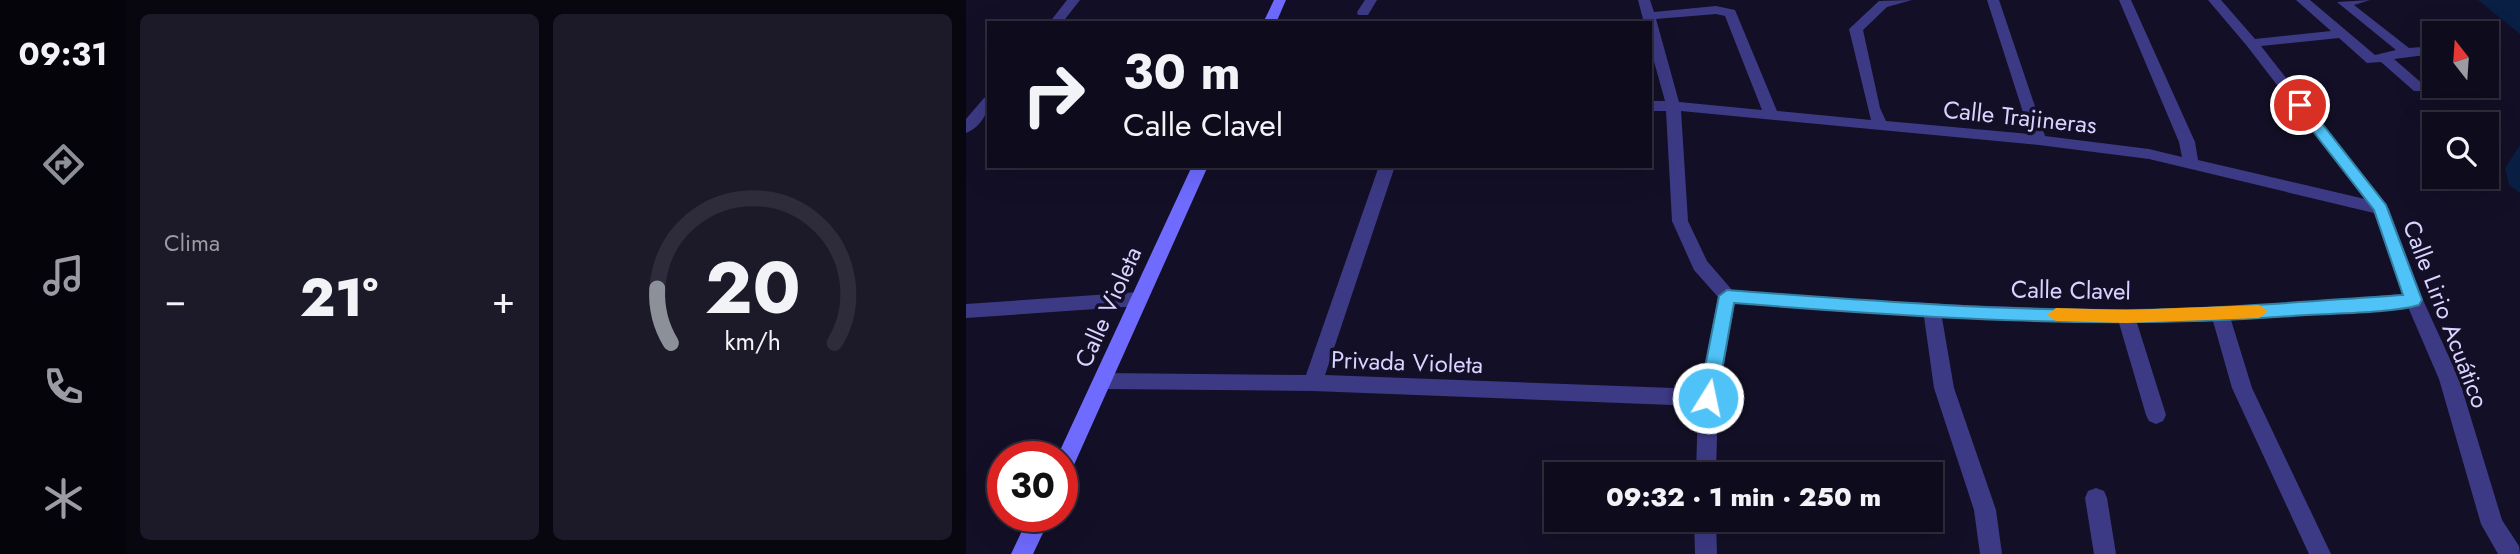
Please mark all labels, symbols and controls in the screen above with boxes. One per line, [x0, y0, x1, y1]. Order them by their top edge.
north arrow [2422, 21, 2499, 98]
map controls [2422, 21, 2499, 189]
text: 09:31 [18, 31, 108, 77]
text: 30 m [1123, 37, 1241, 107]
icon: right [1008, 49, 1099, 140]
pin [2270, 75, 2330, 135]
icon: arrive [2281, 86, 2319, 124]
street label: Calle Trajineras [1941, 92, 2099, 142]
text: Calle Clavel [1123, 102, 1283, 148]
button: search [2422, 112, 2499, 189]
icon: directions [39, 140, 88, 189]
street label: Calle Lirio Acuático [2394, 215, 2498, 413]
text: Clima [164, 226, 220, 260]
text: 20 [705, 235, 800, 340]
street label: Calle Violeta [1066, 241, 1150, 373]
icon: music [39, 251, 88, 300]
text: 21° [300, 260, 378, 336]
street label: Calle Clavel [2011, 271, 2131, 309]
text: − [164, 272, 186, 327]
text: + [492, 272, 515, 327]
text: km/h [724, 323, 781, 359]
street label: Privada Violeta [1330, 342, 1484, 382]
position arrow [1671, 361, 1745, 435]
icon: phone [39, 362, 88, 411]
speed limit sign: 30 [987, 441, 1078, 532]
icon: climate [39, 474, 88, 523]
text: 09:32 · 1 min · 250 m [1606, 478, 1881, 516]

